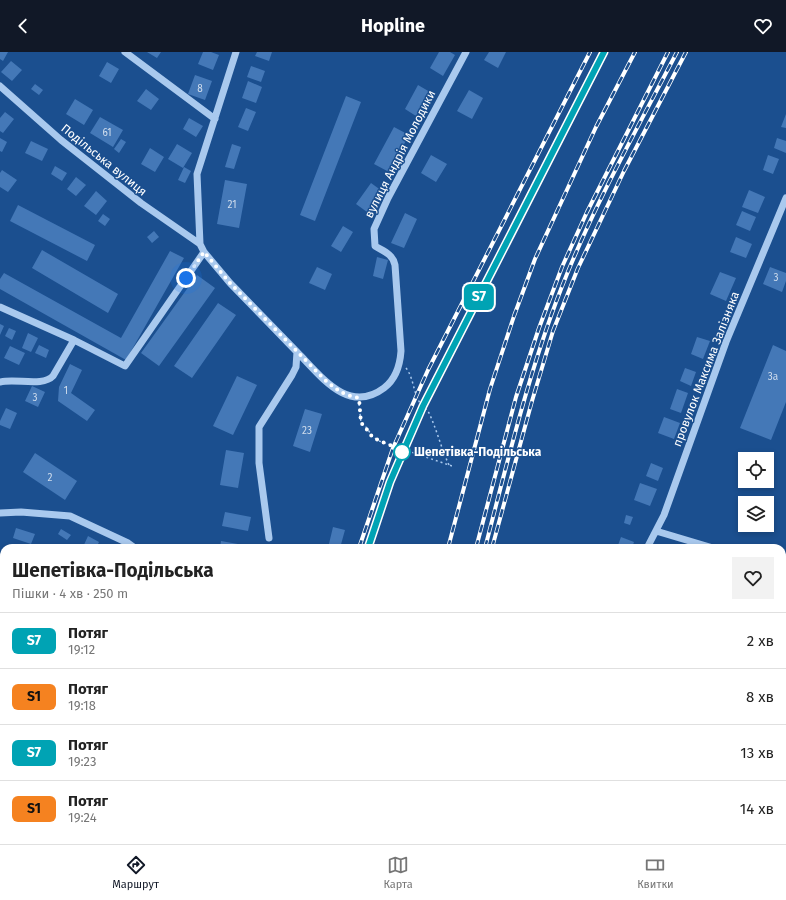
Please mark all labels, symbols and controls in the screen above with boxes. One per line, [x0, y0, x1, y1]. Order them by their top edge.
icon: back [12, 15, 34, 37]
text: Hopline [361, 15, 425, 37]
icon: heart [752, 15, 774, 37]
house number: 8 [197, 83, 203, 95]
street label: вулиця Андрія Молодики [362, 88, 438, 220]
street label: Подільська вулиця [58, 121, 150, 199]
house number: 61 [102, 127, 112, 139]
house number: 21 [227, 199, 237, 211]
your location [176, 268, 196, 288]
house number: 3 [774, 272, 779, 284]
line badge: S7 [461, 284, 497, 310]
text: S7 [472, 288, 486, 305]
street label: провулок Максима Залізняка [670, 289, 742, 449]
house number: 3а [768, 371, 778, 383]
house number: 1 [64, 385, 68, 397]
house number: 3 [33, 392, 38, 404]
house number: 23 [302, 425, 312, 437]
marker: Шепетівка-Подільська [393, 443, 411, 461]
place label: Шепетівка-Подільська [414, 445, 542, 459]
map controls [738, 452, 774, 532]
button: locate [738, 452, 774, 488]
house number: 2 [48, 472, 53, 484]
button: layers [738, 496, 774, 532]
button: heart [732, 557, 774, 599]
text: Шепетівка-Подільська [12, 559, 214, 582]
text: Пішки · 4 хв · 250 m [12, 586, 128, 601]
text: Потяг [68, 624, 108, 642]
text: S7 [27, 632, 41, 649]
text: 2 хв [747, 632, 774, 650]
text: 19:12 [68, 642, 95, 657]
text: Потяг [68, 680, 108, 698]
text: S1 [27, 688, 41, 705]
text: 8 хв [746, 688, 774, 706]
text: 19:18 [68, 698, 96, 713]
text: Потяг [68, 736, 108, 754]
text: S7 [27, 744, 41, 761]
text: 13 хв [740, 744, 774, 762]
text: 19:23 [68, 754, 96, 769]
text: Потяг [68, 792, 108, 810]
text: S1 [27, 800, 41, 817]
text: 14 хв [740, 800, 774, 818]
text: 19:24 [68, 810, 97, 825]
tab: Маршрут [112, 854, 159, 891]
tab: Карта [383, 854, 413, 891]
tab: Квитки [637, 854, 674, 891]

